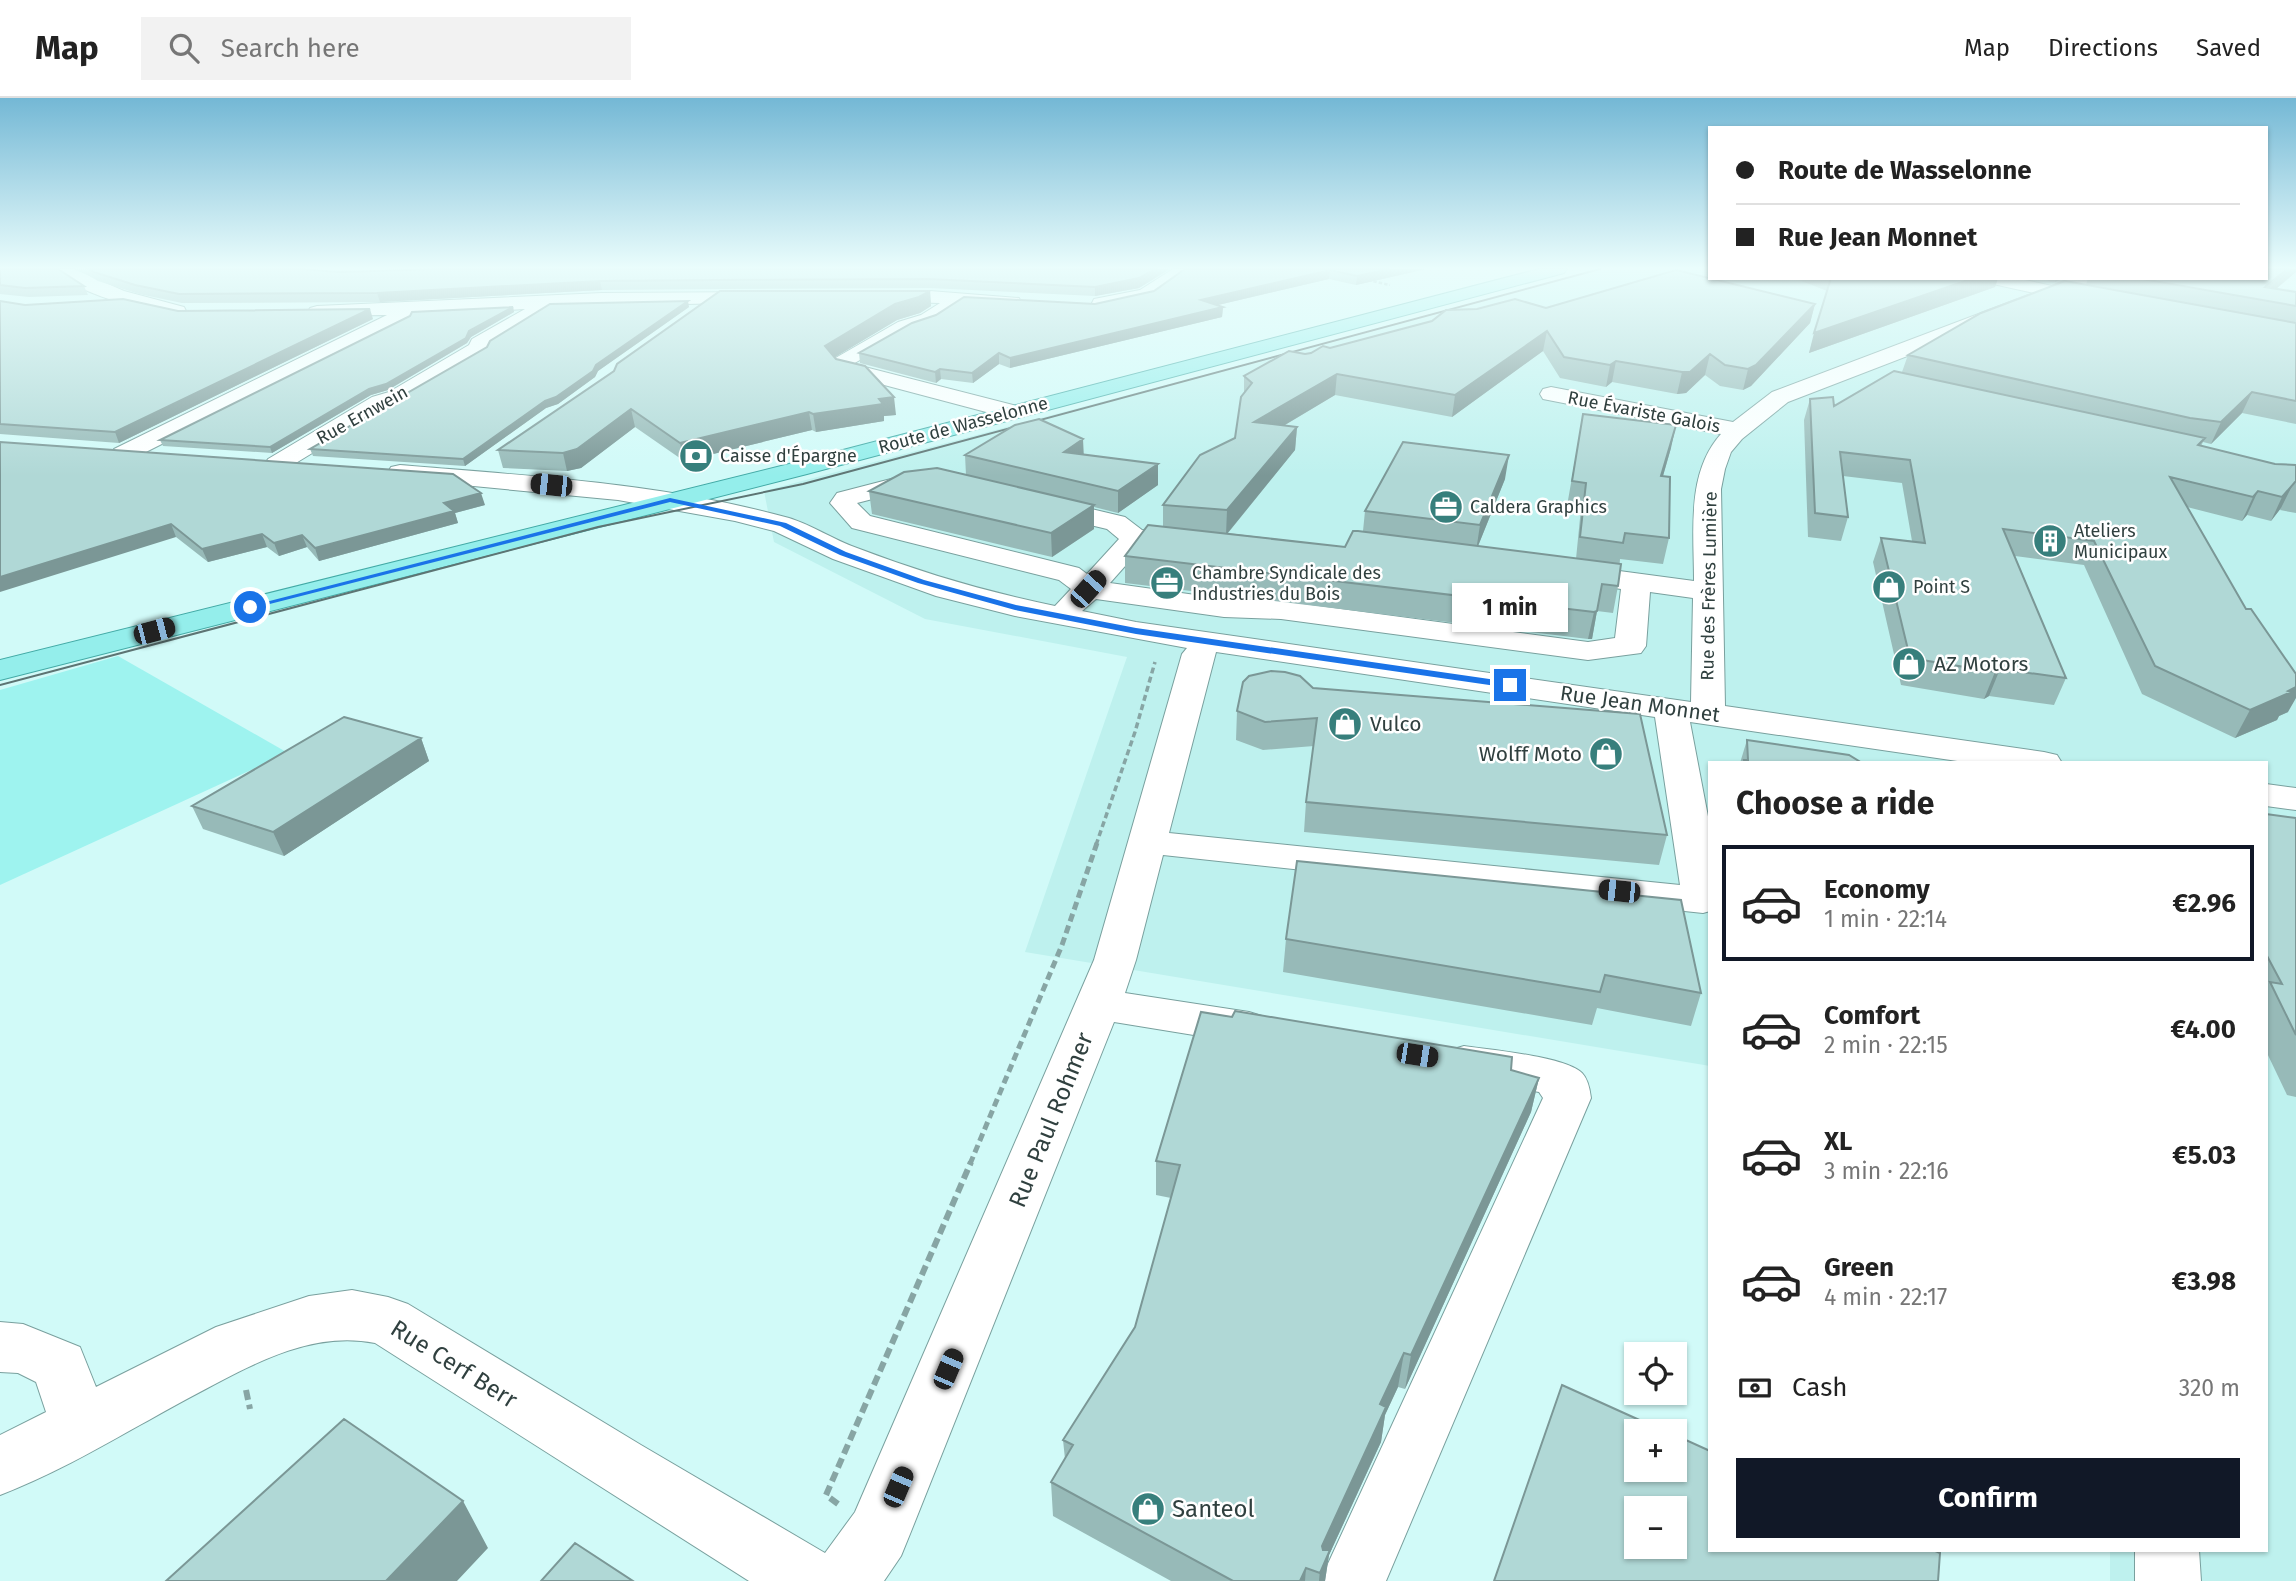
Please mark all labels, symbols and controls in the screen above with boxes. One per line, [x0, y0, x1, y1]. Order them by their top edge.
search box [141, 17, 631, 80]
text: Map [35, 28, 99, 68]
icon: search [165, 29, 203, 67]
text: Search here [221, 33, 360, 64]
text: Map [1964, 34, 2010, 62]
text: Directions [2048, 34, 2158, 62]
text: Saved [2196, 34, 2261, 62]
text: Route de Wasselonne [1778, 155, 2032, 186]
text: Rue Jean Monnet [1778, 222, 1977, 253]
street label: Rue Ernwein [312, 381, 412, 449]
street label: Rue Évariste Galois [1566, 385, 1722, 438]
street label: Route de Wasselonne [876, 392, 1050, 458]
bank icon: Caisse d'Épargne [677, 437, 715, 475]
place label: Caisse d'Épargne [720, 444, 857, 467]
car [530, 472, 573, 498]
office icon: Caldera Graphics [1427, 488, 1465, 526]
street label: Rue des Frères Lumière [1696, 491, 1722, 681]
place label: Caldera Graphics [1470, 496, 1607, 518]
place label: Ateliers Municipaux [2074, 520, 2168, 563]
building icon: Ateliers Municipaux [2031, 522, 2069, 560]
place label: Chambre Syndicale des Industries du Bois [1192, 562, 1381, 605]
office icon: Chambre Syndicale des Industries du Bois [1148, 564, 1186, 602]
car [1067, 566, 1110, 612]
shop icon: Point S [1870, 568, 1908, 606]
place label: Point S [1913, 576, 1970, 598]
callout: 1 min [1452, 584, 1568, 632]
route start [234, 591, 266, 623]
text: 1 min [1482, 593, 1538, 621]
car [131, 615, 178, 647]
shop icon: AZ Motors [1890, 645, 1928, 683]
place label: AZ Motors [1934, 651, 2028, 677]
route end [1494, 669, 1526, 701]
street label: Rue Jean Monnet [1558, 680, 1722, 728]
shop icon: Vulco [1326, 705, 1364, 743]
place label: Vulco [1370, 711, 1421, 737]
shop icon: Wolff Moto [1587, 735, 1625, 773]
place label: Wolff Moto [1479, 741, 1582, 767]
text: Choose a ride [1736, 784, 1934, 822]
icon: car [1740, 872, 1803, 935]
text: Economy [1824, 874, 1930, 905]
car [1598, 878, 1641, 904]
text: €2.96 [2173, 888, 2236, 919]
text: 1 min · 22:14 [1824, 905, 1947, 933]
icon: car [1740, 998, 1803, 1061]
text: Comfort [1824, 1000, 1920, 1031]
text: €4.00 [2170, 1014, 2236, 1045]
street label: Rue Paul Rohmer [1003, 1028, 1099, 1212]
text: 2 min · 22:15 [1824, 1031, 1948, 1059]
car [1395, 1041, 1440, 1069]
icon: car [1740, 1124, 1803, 1187]
text: XL [1824, 1126, 1852, 1157]
text: €5.03 [2172, 1140, 2236, 1171]
text: 3 min · 22:16 [1824, 1157, 1949, 1185]
icon: car [1740, 1250, 1803, 1313]
text: Green [1824, 1252, 1894, 1283]
text: €3.98 [2172, 1266, 2236, 1297]
text: 4 min · 22:17 [1824, 1283, 1947, 1311]
street label: Rue Cerf Berr [386, 1314, 523, 1414]
map controls [1624, 1342, 1687, 1559]
button: locate [1624, 1342, 1687, 1405]
car [931, 1346, 966, 1392]
icon: cash [1736, 1369, 1774, 1407]
text: Cash [1792, 1372, 1848, 1403]
text: 320 m [2179, 1374, 2240, 1402]
button: + [1624, 1419, 1687, 1482]
button: Confirm [1736, 1458, 2240, 1538]
car [881, 1464, 916, 1510]
shop icon: Santeol [1129, 1490, 1167, 1528]
place label: Santeol [1172, 1495, 1255, 1523]
button: − [1624, 1496, 1687, 1559]

